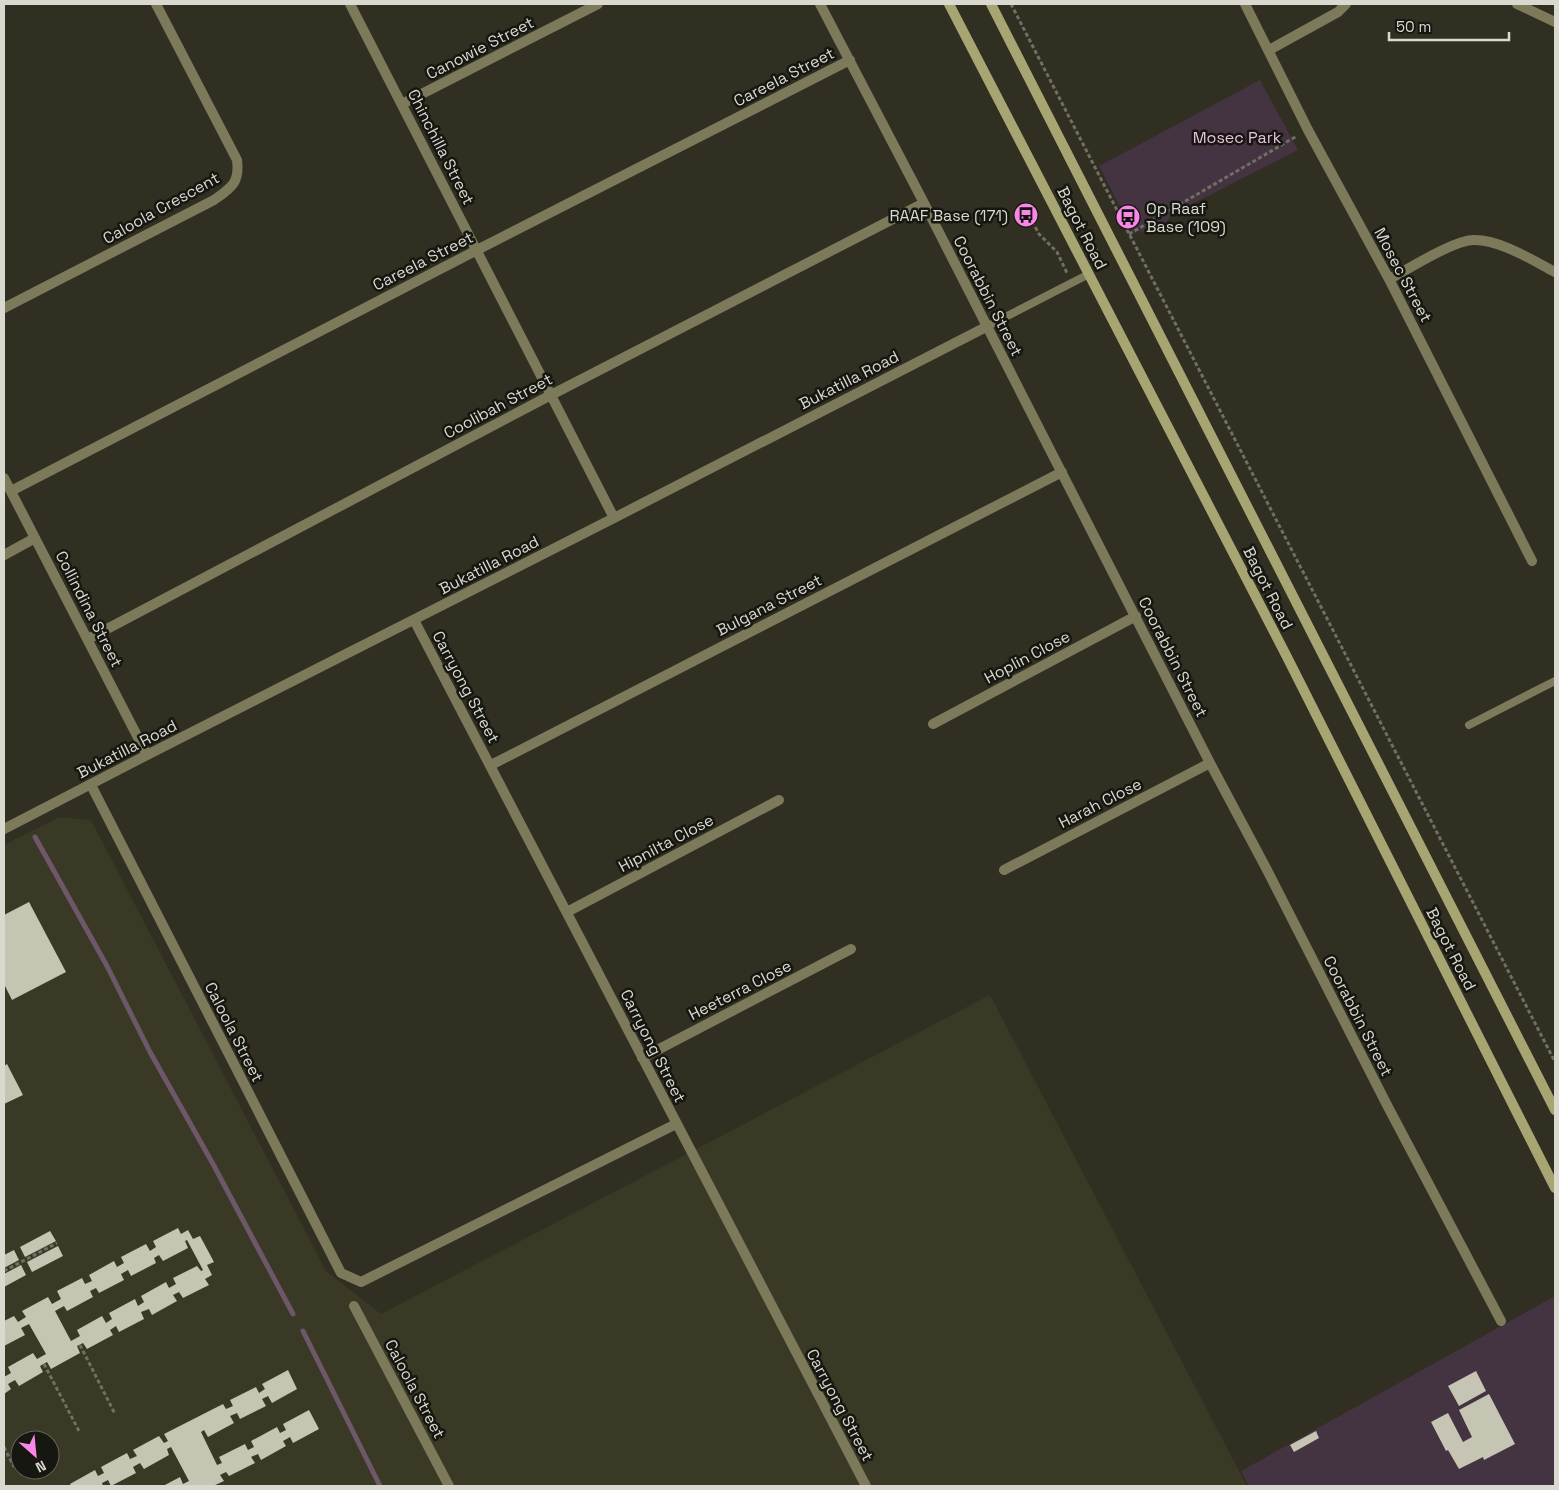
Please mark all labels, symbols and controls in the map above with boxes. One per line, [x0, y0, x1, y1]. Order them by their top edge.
scale bar [1389, 10, 1509, 42]
street label: Canowie Street [423, 12, 537, 84]
text: 50 m [1396, 17, 1431, 36]
street label: Careela Street [730, 43, 838, 111]
street label: Chinchilla Street [403, 86, 479, 208]
park label: Mosec Park [1193, 127, 1282, 148]
street label: Caloola Crescent [99, 167, 223, 249]
street label: Bagot Road [1052, 183, 1112, 273]
place label: Op Raaf Base (109) [1146, 198, 1226, 237]
bus stop icon: RAAF Base (171) [1013, 202, 1039, 228]
bus stop icon: Op Raaf Base (109) [1115, 204, 1141, 230]
place label: RAAF Base (171) [889, 205, 1008, 226]
street label: Mosec Street [1369, 224, 1437, 326]
street label: Careela Street [369, 227, 477, 295]
street label: Coorabbin Street [949, 232, 1027, 360]
street label: Bukatilla Road [796, 346, 902, 414]
street label: Coolibah Street [440, 369, 556, 443]
street label: Bukatilla Road [436, 531, 542, 599]
street label: Bagot Road [1238, 543, 1298, 633]
street label: Collindina Street [51, 547, 127, 671]
street label: Bulgana Street [713, 569, 825, 641]
street label: Coorabbin Street [1134, 593, 1212, 721]
street label: Hoplin Close [980, 626, 1074, 688]
street label: Carryong Street [428, 627, 504, 747]
street label: Bukatilla Road [74, 715, 180, 783]
street label: Harah Close [1055, 773, 1145, 833]
street label: Hipnilta Close [615, 809, 717, 877]
street label: Bagot Road [1421, 904, 1481, 994]
street label: Coorabbin Street [1319, 952, 1397, 1080]
street label: Heeterra Close [685, 955, 795, 1025]
street label: Caloola Street [200, 979, 268, 1085]
street label: Carryong Street [615, 986, 691, 1106]
street label: Caloola Street [380, 1336, 450, 1442]
street label: Carryong Street [802, 1345, 878, 1465]
north arrow [10, 1430, 60, 1480]
text: N [33, 1456, 49, 1477]

